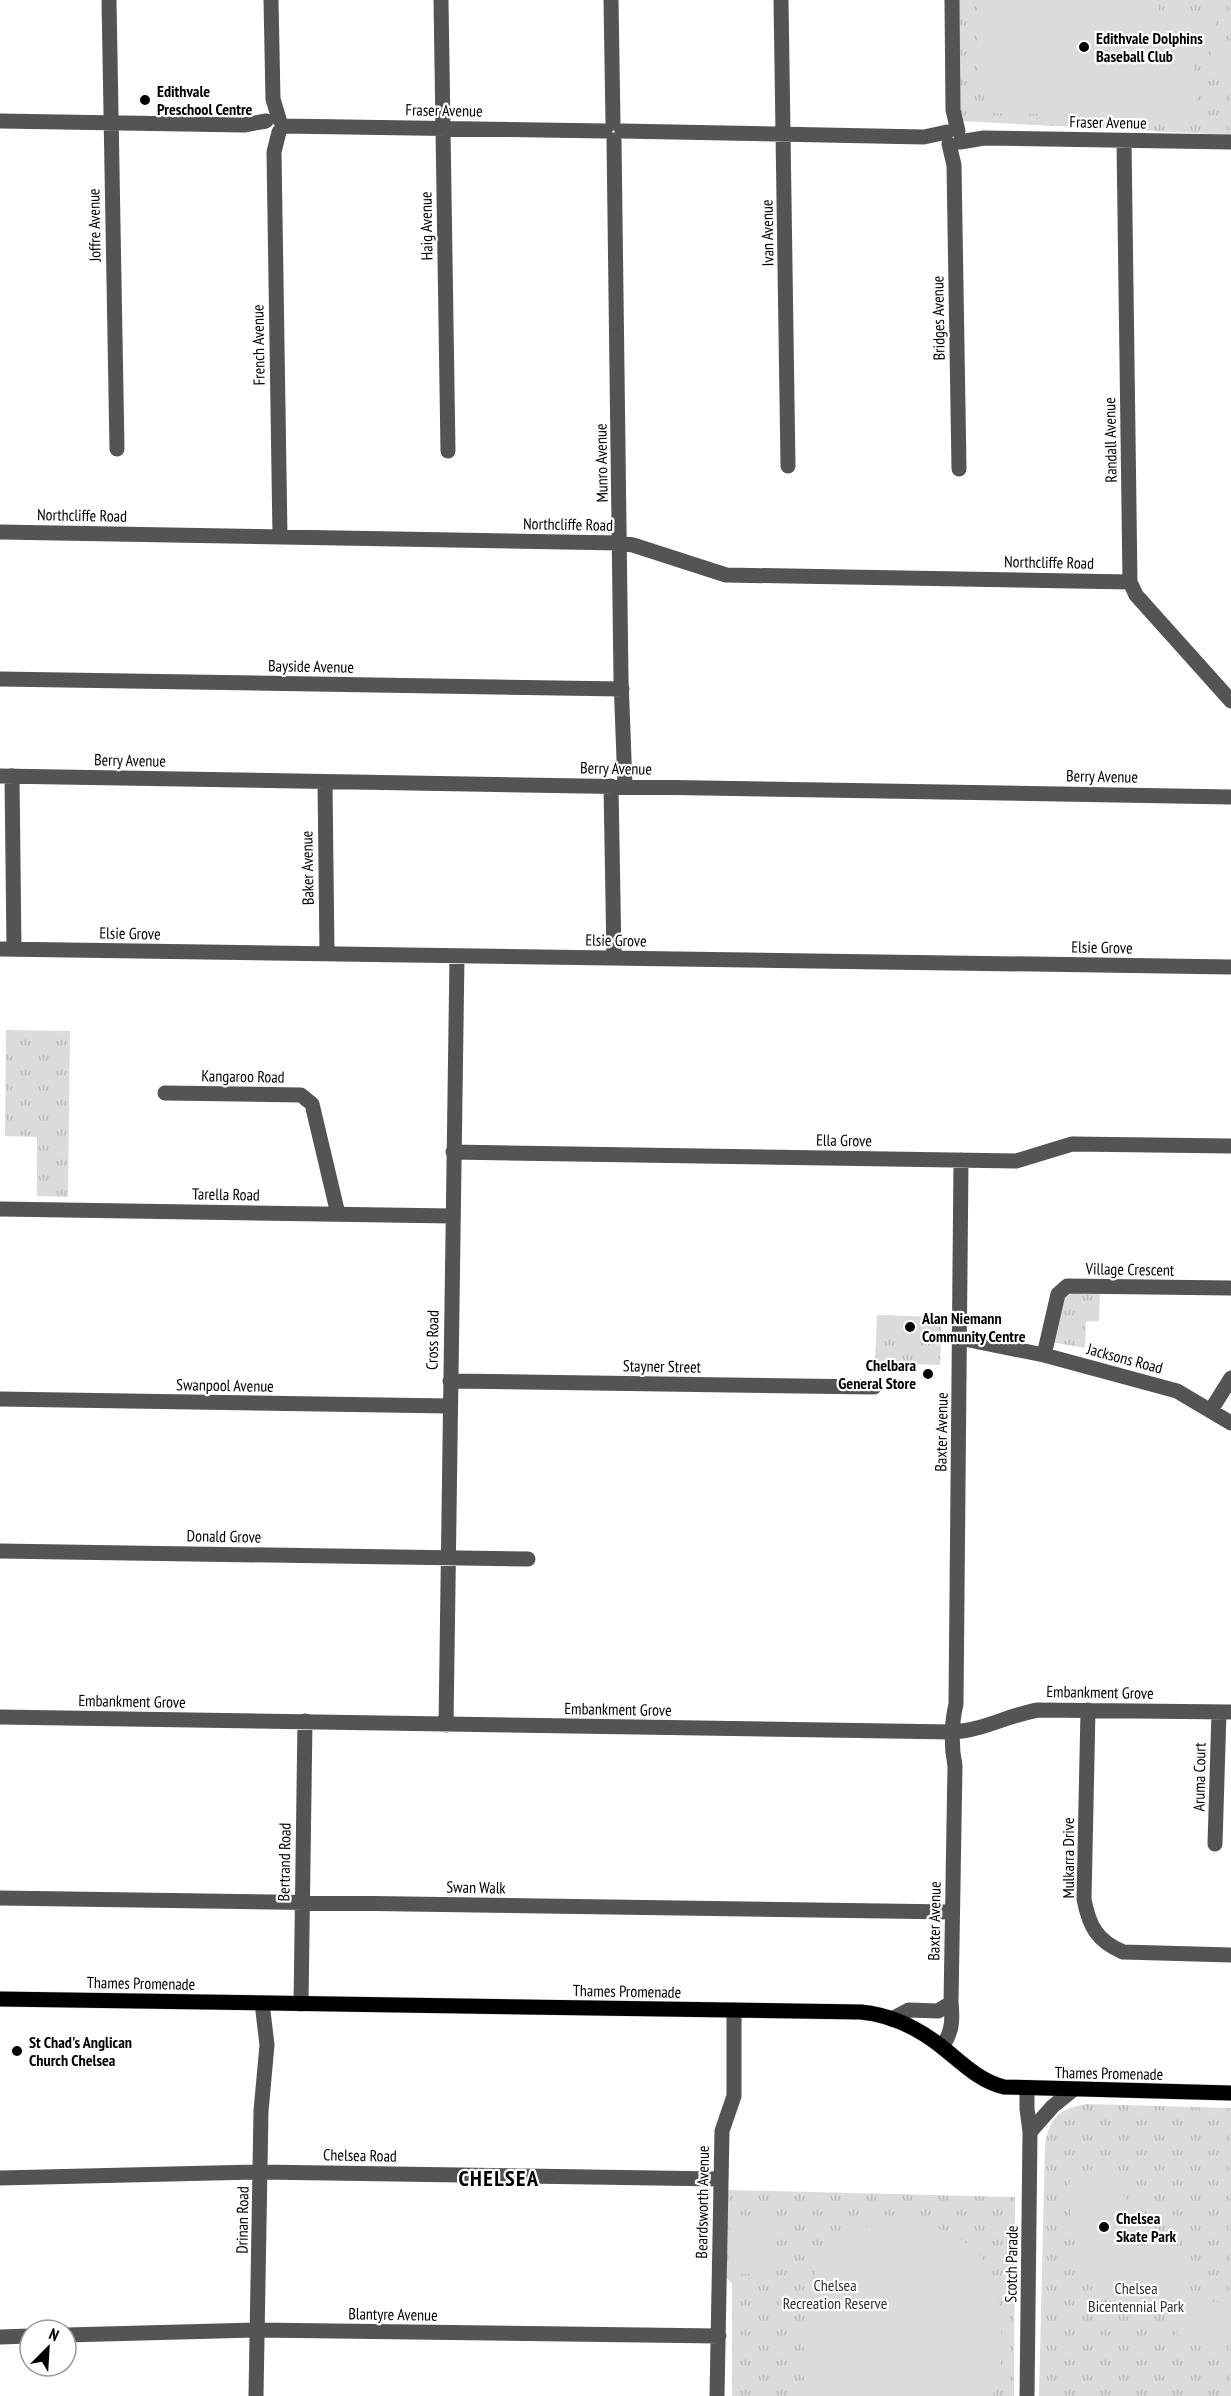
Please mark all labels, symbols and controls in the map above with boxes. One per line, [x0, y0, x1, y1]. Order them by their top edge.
place label: Edithvale Dolphins Baseball Club [1096, 28, 1203, 66]
marker: Edithvale Dolphins Baseball Club [1077, 40, 1091, 54]
place label: Edithvale Preschool Centre [157, 81, 253, 119]
marker: Edithvale Preschool Centre [138, 93, 152, 107]
street label: Fraser Avenue [405, 99, 483, 121]
street label: Fraser Avenue [1069, 111, 1147, 133]
street label: Joffre Avenue [83, 188, 105, 263]
street label: Haig Avenue [415, 191, 437, 261]
street label: Ivan Avenue [756, 199, 778, 267]
street label: Bridges Avenue [927, 275, 949, 361]
street label: French Avenue [247, 304, 269, 386]
street label: Randall Avenue [1099, 397, 1121, 483]
street label: Munro Avenue [590, 423, 612, 503]
street label: Northcliffe Road [37, 504, 127, 526]
street label: Northcliffe Road [523, 513, 613, 535]
street label: Northcliffe Road [1004, 551, 1094, 573]
street label: Bayside Avenue [268, 655, 354, 677]
street label: Berry Avenue [94, 749, 166, 771]
street label: Berry Avenue [580, 757, 652, 779]
street label: Berry Avenue [1066, 765, 1138, 787]
street label: Baker Avenue [296, 831, 318, 905]
street label: Elsie Grove [99, 922, 161, 944]
street label: Elsie Grove [585, 929, 647, 951]
street label: Elsie Grove [1071, 936, 1133, 958]
street label: Kangaroo Road [201, 1065, 285, 1087]
street label: Ella Grove [816, 1130, 872, 1150]
street label: Tarella Road [192, 1183, 260, 1205]
street label: Village Crescent [1085, 1258, 1175, 1280]
place label: Alan Niemann Community Centre [921, 1308, 1026, 1346]
street label: Cross Road [421, 1310, 443, 1370]
marker: Alan Niemann Community Centre [903, 1320, 917, 1334]
street label: Jacksons Road [1084, 1338, 1165, 1378]
street label: Stayner Street [623, 1355, 702, 1377]
place label: Chelbara General Store [838, 1355, 916, 1393]
marker: Chelbara General Store [921, 1367, 935, 1381]
street label: Swanpool Avenue [176, 1374, 274, 1396]
street label: Baxter Avenue [930, 1392, 952, 1472]
street label: Donald Grove [187, 1525, 261, 1547]
street label: Embankment Grove [1046, 1681, 1154, 1703]
street label: Embankment Grove [78, 1690, 186, 1712]
street label: Embankment Grove [564, 1698, 672, 1720]
street label: Aruma Court [1188, 1742, 1210, 1812]
street label: Mulkarra Drive [1058, 1817, 1078, 1899]
street label: Bertrand Road [273, 1822, 295, 1902]
street label: Swan Walk [446, 1876, 507, 1898]
street label: Baxter Avenue [923, 1881, 945, 1961]
street label: Thames Promenade [87, 1972, 195, 1994]
street label: Thames Promenade [573, 1980, 681, 2002]
place label: St Chad's Anglican Church Chelsea [29, 2032, 132, 2070]
marker: St Chad's Anglican Church Chelsea [10, 2044, 24, 2058]
street label: Thames Promenade [1055, 2062, 1163, 2084]
street label: Chelsea Road [323, 2144, 397, 2166]
street label: Beardsworth Avenue [691, 2145, 713, 2259]
district label: CHELSEA [458, 2164, 540, 2192]
street label: Drinan Road [231, 2186, 253, 2254]
place label: Chelsea Skate Park [1116, 2208, 1177, 2246]
marker: Chelsea Skate Park [1097, 2220, 1111, 2234]
street label: Scotch Parade [1000, 2225, 1022, 2303]
park label: Chelsea Recreation Reserve [783, 2275, 887, 2313]
park label: Chelsea Bicentennial Park [1088, 2278, 1185, 2316]
street label: Blantyre Avenue [348, 2303, 438, 2325]
north arrow [18, 2318, 78, 2378]
text: N [46, 2323, 62, 2345]

